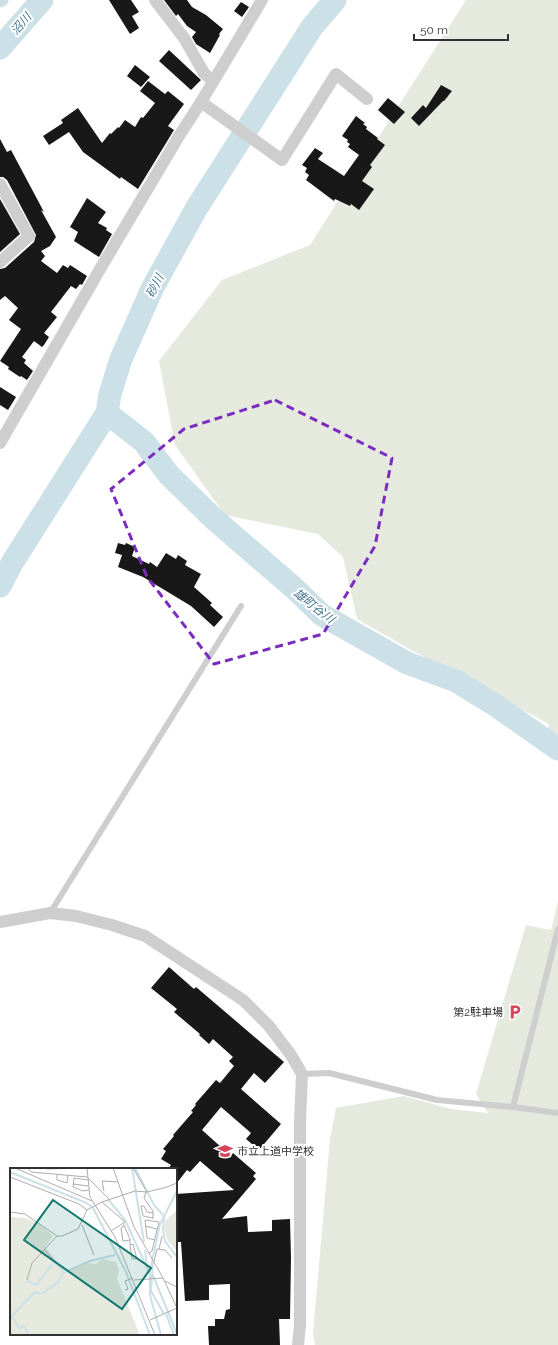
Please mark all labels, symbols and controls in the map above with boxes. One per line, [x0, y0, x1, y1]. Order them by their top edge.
water label: 沼川 [8, 9, 35, 38]
scale bar [414, 16, 508, 42]
text: 50 m [420, 23, 448, 37]
water label: 砂川 [143, 270, 168, 300]
water label: 雄町谷川 [291, 586, 339, 628]
parking icon: 第2駐車場 [506, 1003, 524, 1021]
place label: 第2駐車場 [453, 1006, 503, 1019]
school or university icon: 市立上道中学校 [216, 1142, 234, 1160]
place label: 市立上道中学校 [237, 1145, 314, 1158]
inset map [10, 1168, 177, 1335]

